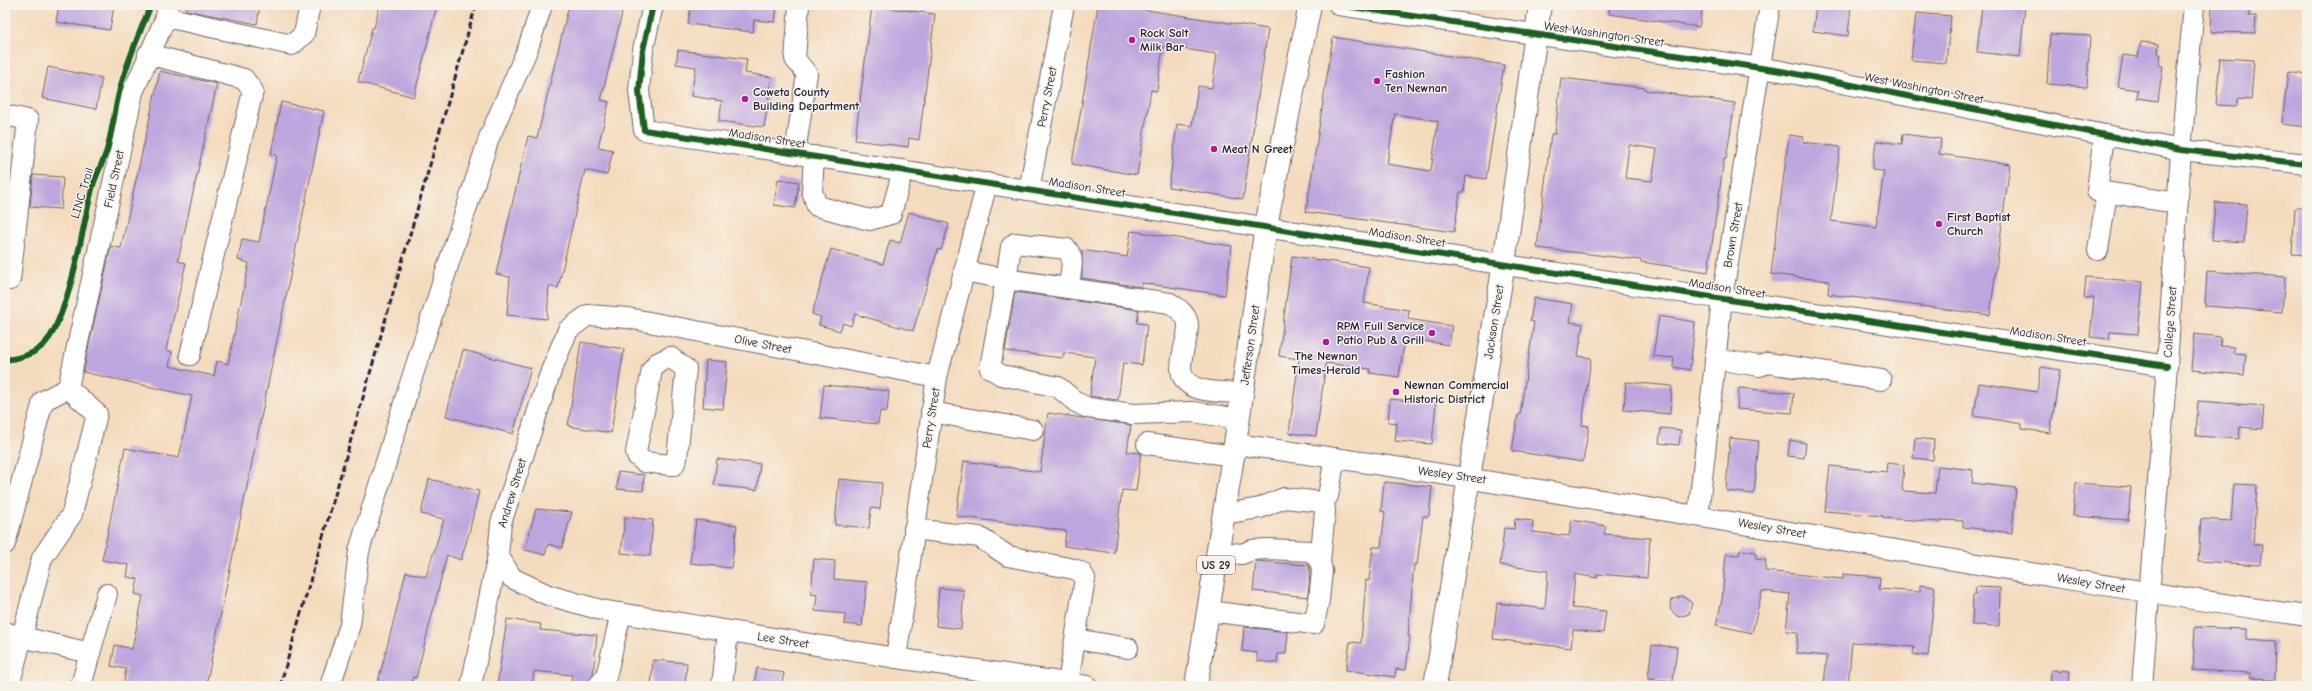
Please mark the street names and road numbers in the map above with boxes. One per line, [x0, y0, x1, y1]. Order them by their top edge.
street label: West Washington Street [1543, 19, 1665, 49]
street label: Perry Street [1034, 65, 1060, 128]
street label: West Washington Street [1863, 70, 1985, 107]
street label: Madison Street [728, 125, 807, 151]
street label: Field Street [101, 148, 127, 209]
street label: LINC Trail [68, 166, 96, 220]
street label: Madison Street [1048, 174, 1127, 200]
street label: Brown Street [1720, 201, 1746, 269]
street label: Madison Street [1368, 224, 1447, 250]
street label: Madison Street [1688, 275, 1767, 301]
street label: Jackson Street [1481, 283, 1507, 360]
street label: College Street [2161, 285, 2180, 358]
street label: Jefferson Street [1237, 303, 1263, 386]
street label: Madison Street [2009, 323, 2088, 349]
street label: Olive Street [733, 332, 793, 357]
street label: Perry Street [919, 386, 943, 449]
street label: Andrew Street [495, 456, 529, 529]
street label: Wesley Street [1417, 463, 1488, 487]
street label: Wesley Street [1737, 515, 1808, 541]
road number: US 29 [1197, 556, 1235, 574]
street label: Wesley Street [2056, 570, 2127, 596]
street label: Lee Street [756, 629, 810, 651]

